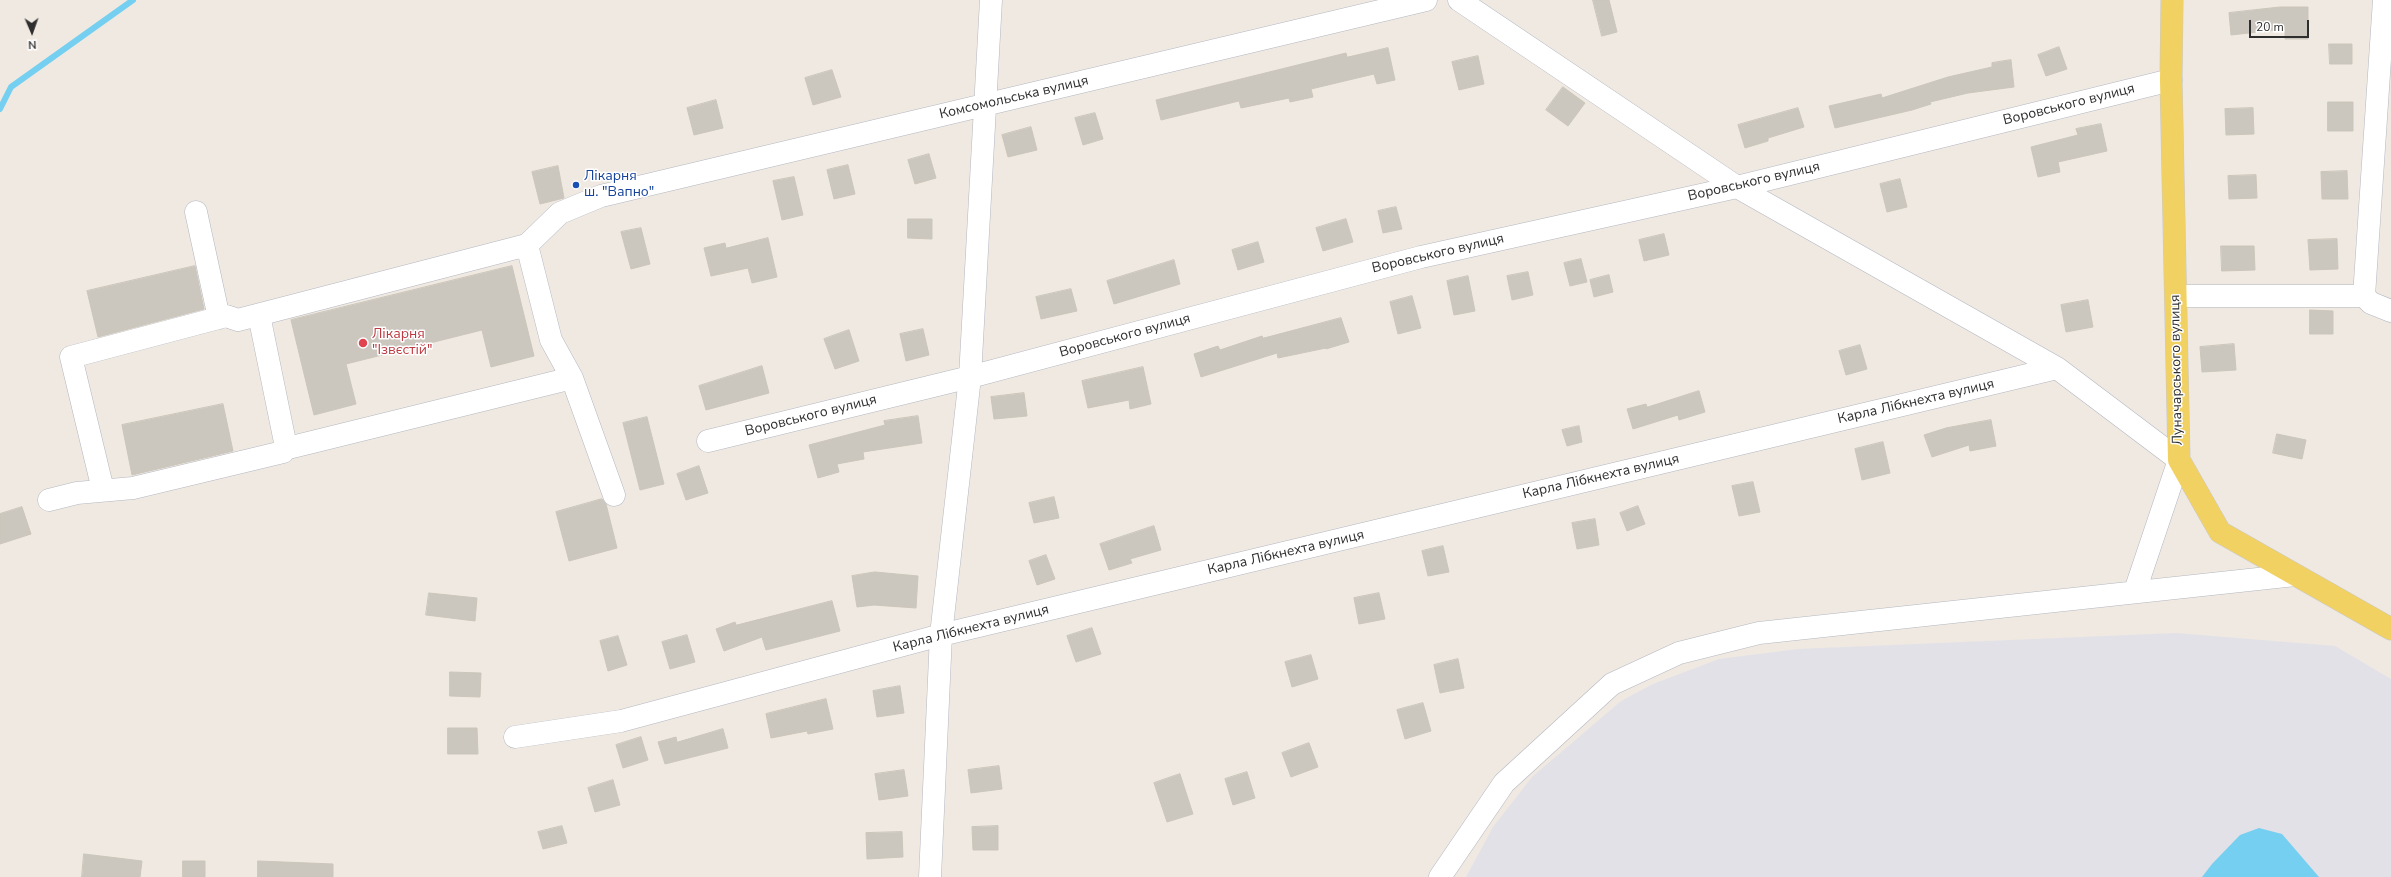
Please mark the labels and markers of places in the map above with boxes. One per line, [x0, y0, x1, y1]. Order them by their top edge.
place label: Лікарня ш. "Вапно" [584, 169, 654, 202]
marker: Лікарня ш. "Вапно" [571, 180, 581, 190]
place label: Лікарня "Ізвєстій" [372, 327, 432, 360]
marker: Лікарня "Ізвєстій" [357, 337, 369, 349]

